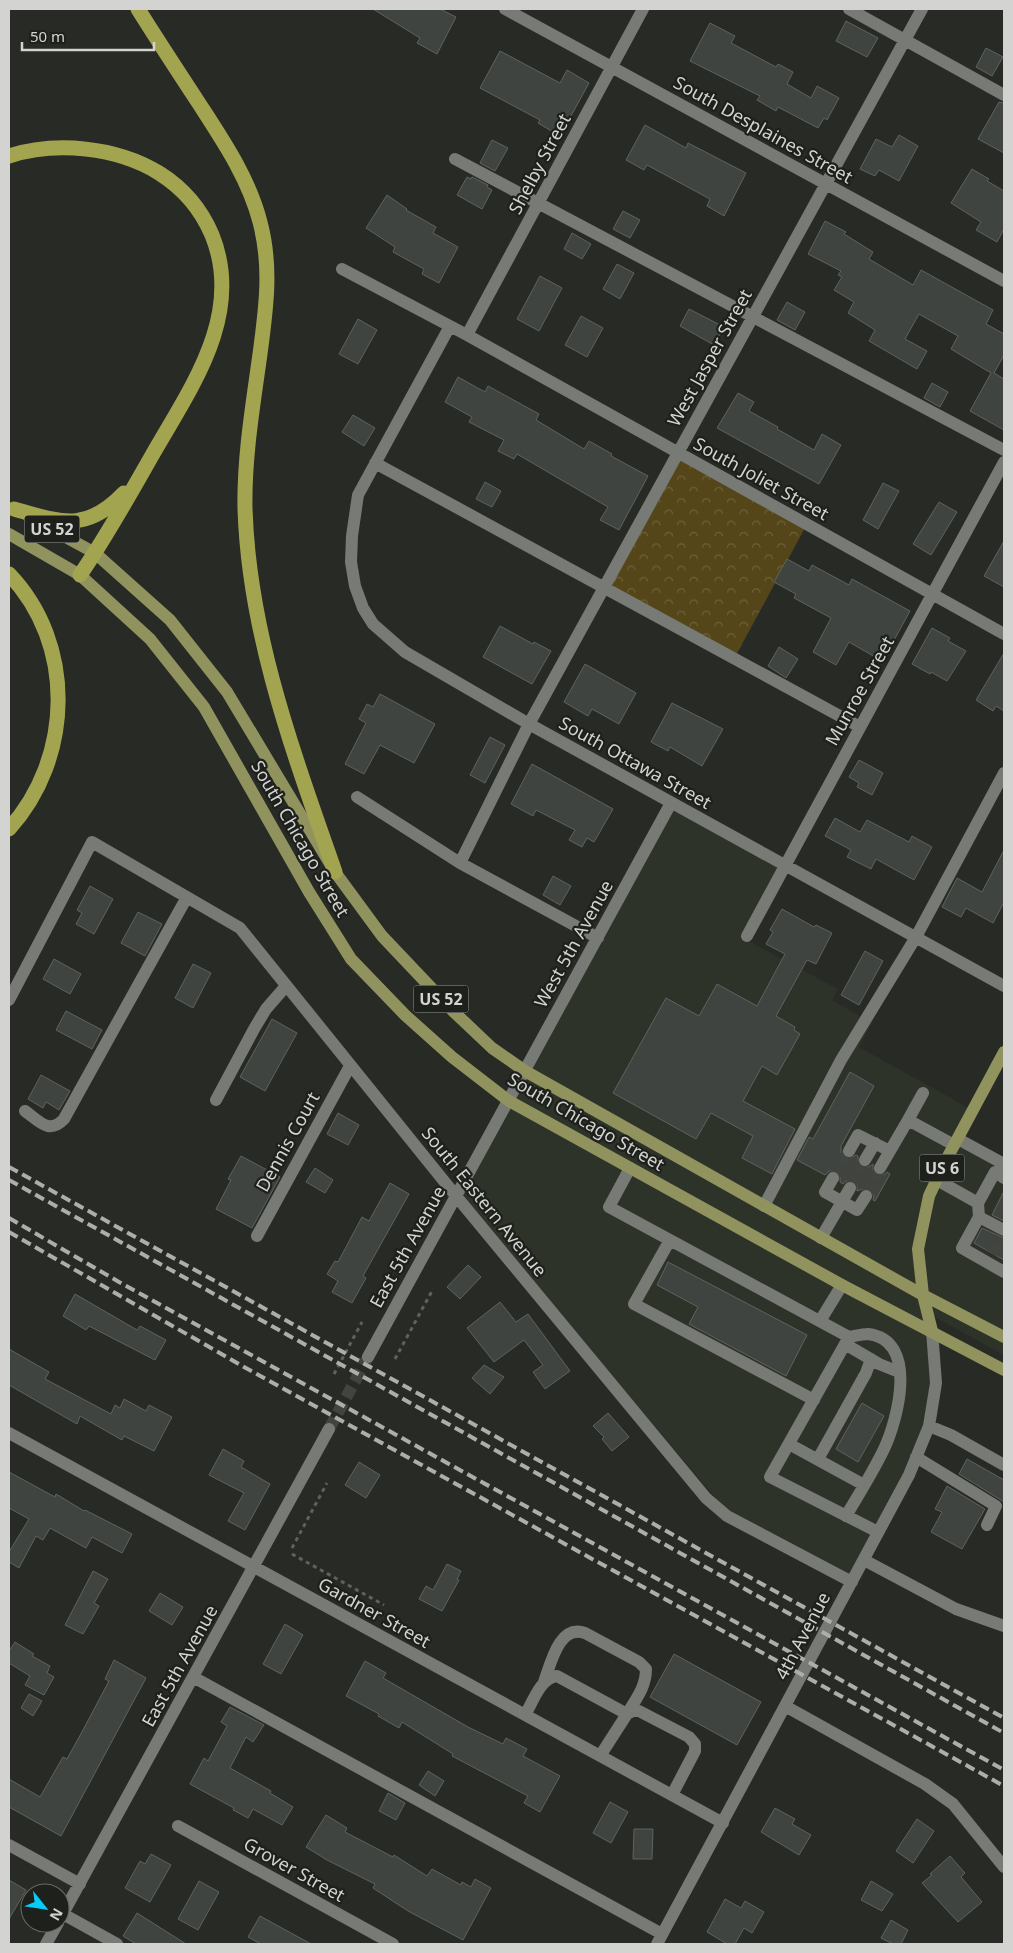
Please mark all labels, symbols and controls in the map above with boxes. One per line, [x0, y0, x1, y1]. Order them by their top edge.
scale bar [22, 20, 155, 52]
text: 50 m [30, 26, 65, 46]
street label: South Desplaines Street [670, 70, 858, 189]
street label: Shelby Street [503, 109, 576, 218]
street label: West Jasper Street [661, 284, 757, 430]
street label: South Joliet Street [690, 431, 834, 525]
road number: US 52 [24, 516, 80, 542]
street label: Munroe Street [819, 631, 899, 750]
street label: South Ottawa Street [555, 710, 716, 814]
street label: South Chicago Street [246, 756, 356, 922]
street label: West 5th Avenue [528, 876, 618, 1011]
road number: US 52 [414, 986, 468, 1012]
street label: South Chicago Street [504, 1066, 670, 1176]
street label: Dennis Court [250, 1087, 325, 1196]
street label: South Eastern Avenue [417, 1122, 553, 1281]
road number: US 6 [920, 1154, 964, 1182]
street label: East 5th Avenue [364, 1181, 451, 1312]
street label: Gardner Street [314, 1571, 435, 1653]
street label: 4th Avenue [769, 1588, 835, 1683]
street label: East 5th Avenue [136, 1600, 223, 1731]
street label: Grover Street [240, 1831, 350, 1907]
north arrow [20, 1883, 70, 1933]
text: N [46, 1905, 68, 1924]

